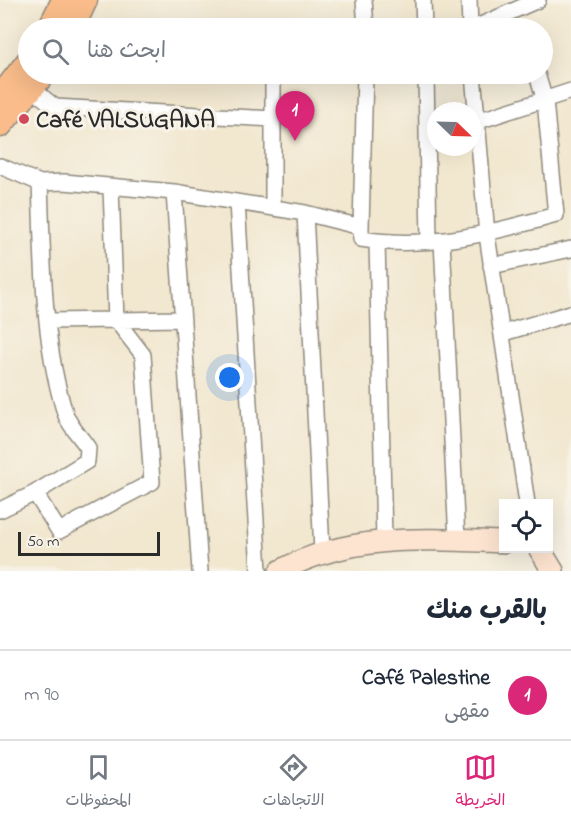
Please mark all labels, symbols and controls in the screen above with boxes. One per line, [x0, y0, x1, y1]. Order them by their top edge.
search box [18, 18, 553, 84]
icon: search [39, 35, 72, 68]
text: ابحث هنا [87, 36, 166, 68]
pin: 1 [276, 92, 314, 141]
north arrow [427, 102, 481, 156]
place label: Café VALSUGANA [36, 104, 215, 139]
marker: Café VALSUGANA [17, 112, 31, 126]
your location [215, 363, 244, 392]
map controls [499, 499, 553, 553]
button: locate [499, 499, 553, 553]
scale bar [18, 529, 160, 556]
text: 50 m [27, 530, 59, 554]
text: بالقرب منك [426, 593, 547, 631]
text: Café Palestine [362, 663, 490, 695]
text: 90 m [24, 681, 59, 710]
text: 1 [524, 681, 531, 710]
text: مقهى [444, 698, 490, 727]
tab: المحفوظات [66, 751, 131, 814]
tab: الاتجاهات [263, 751, 324, 814]
tab: الخريطة [456, 751, 505, 814]

